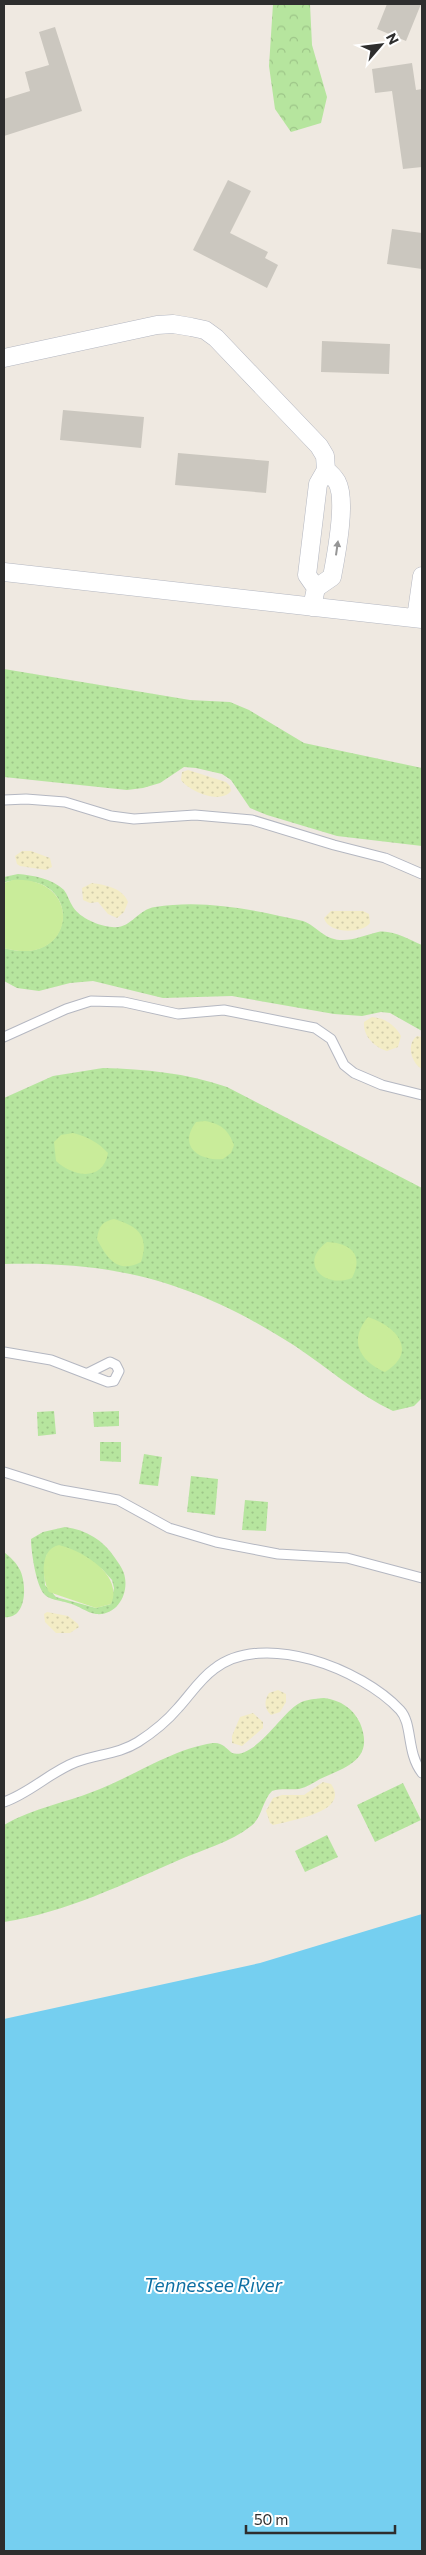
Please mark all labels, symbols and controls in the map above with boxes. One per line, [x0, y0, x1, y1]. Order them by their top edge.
north arrow [356, 20, 406, 70]
text: N [383, 30, 403, 47]
one-way arrow [333, 540, 341, 556]
water label: Tennessee River [144, 2273, 284, 2296]
scale bar [246, 2502, 395, 2534]
text: 50 m [254, 2510, 288, 2528]

